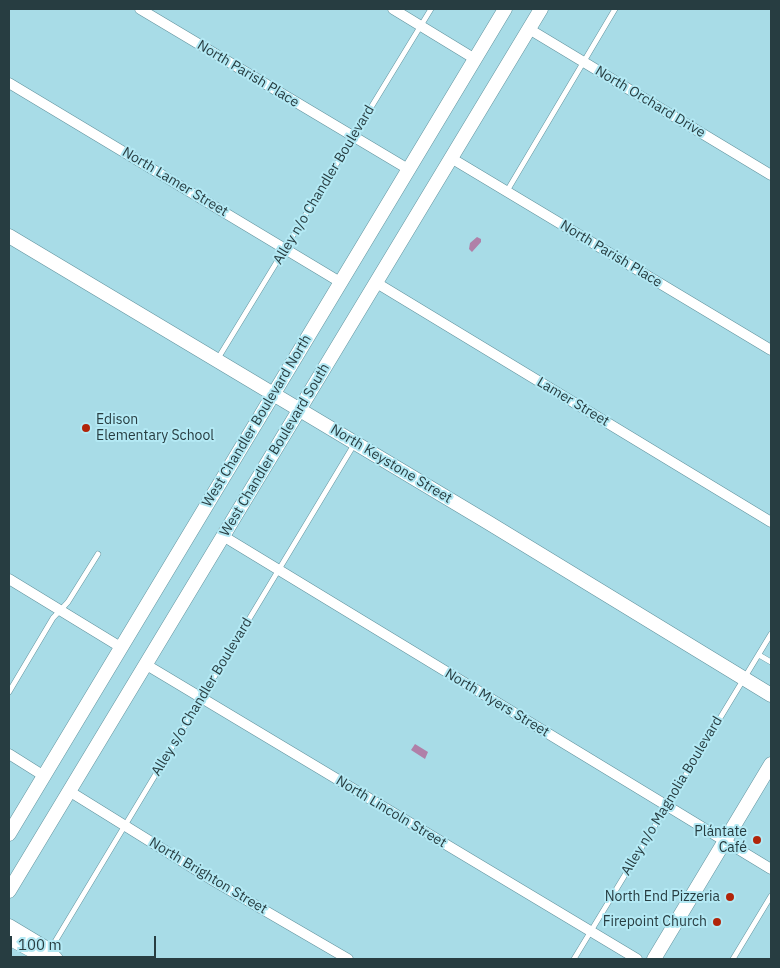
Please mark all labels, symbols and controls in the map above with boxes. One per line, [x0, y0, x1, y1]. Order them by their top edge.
street label: North Parish Place [194, 37, 302, 111]
street label: North Orchard Drive [592, 62, 708, 142]
street label: Alley n/o Chandler Boulevard [270, 102, 378, 268]
street label: North Lamer Street [119, 144, 231, 220]
street label: North Parish Place [557, 217, 665, 291]
street label: West Chandler Boulevard North [199, 332, 315, 510]
street label: West Chandler Boulevard South [217, 360, 333, 540]
street label: Lamer Street [534, 374, 612, 430]
place label: Edison Elementary School [96, 412, 214, 444]
street label: North Keystone Street [327, 421, 455, 507]
marker: Edison Elementary School [80, 422, 92, 434]
street label: Alley s/o Chandler Boulevard [148, 615, 256, 779]
street label: North Myers Street [442, 665, 552, 741]
street label: Alley n/o Magnolia Boulevard [618, 713, 726, 879]
street label: North Lincoln Street [333, 772, 449, 852]
place label: Plántate Café [694, 824, 747, 856]
street label: North Brighton Street [146, 834, 270, 918]
marker: Plántate Café [751, 834, 763, 846]
place label: North End Pizzeria [605, 889, 720, 905]
marker: North End Pizzeria [724, 891, 736, 903]
place label: Firepoint Church [603, 914, 707, 930]
marker: Firepoint Church [711, 916, 723, 928]
scale bar [12, 926, 159, 958]
text: 100 m [18, 935, 62, 954]

